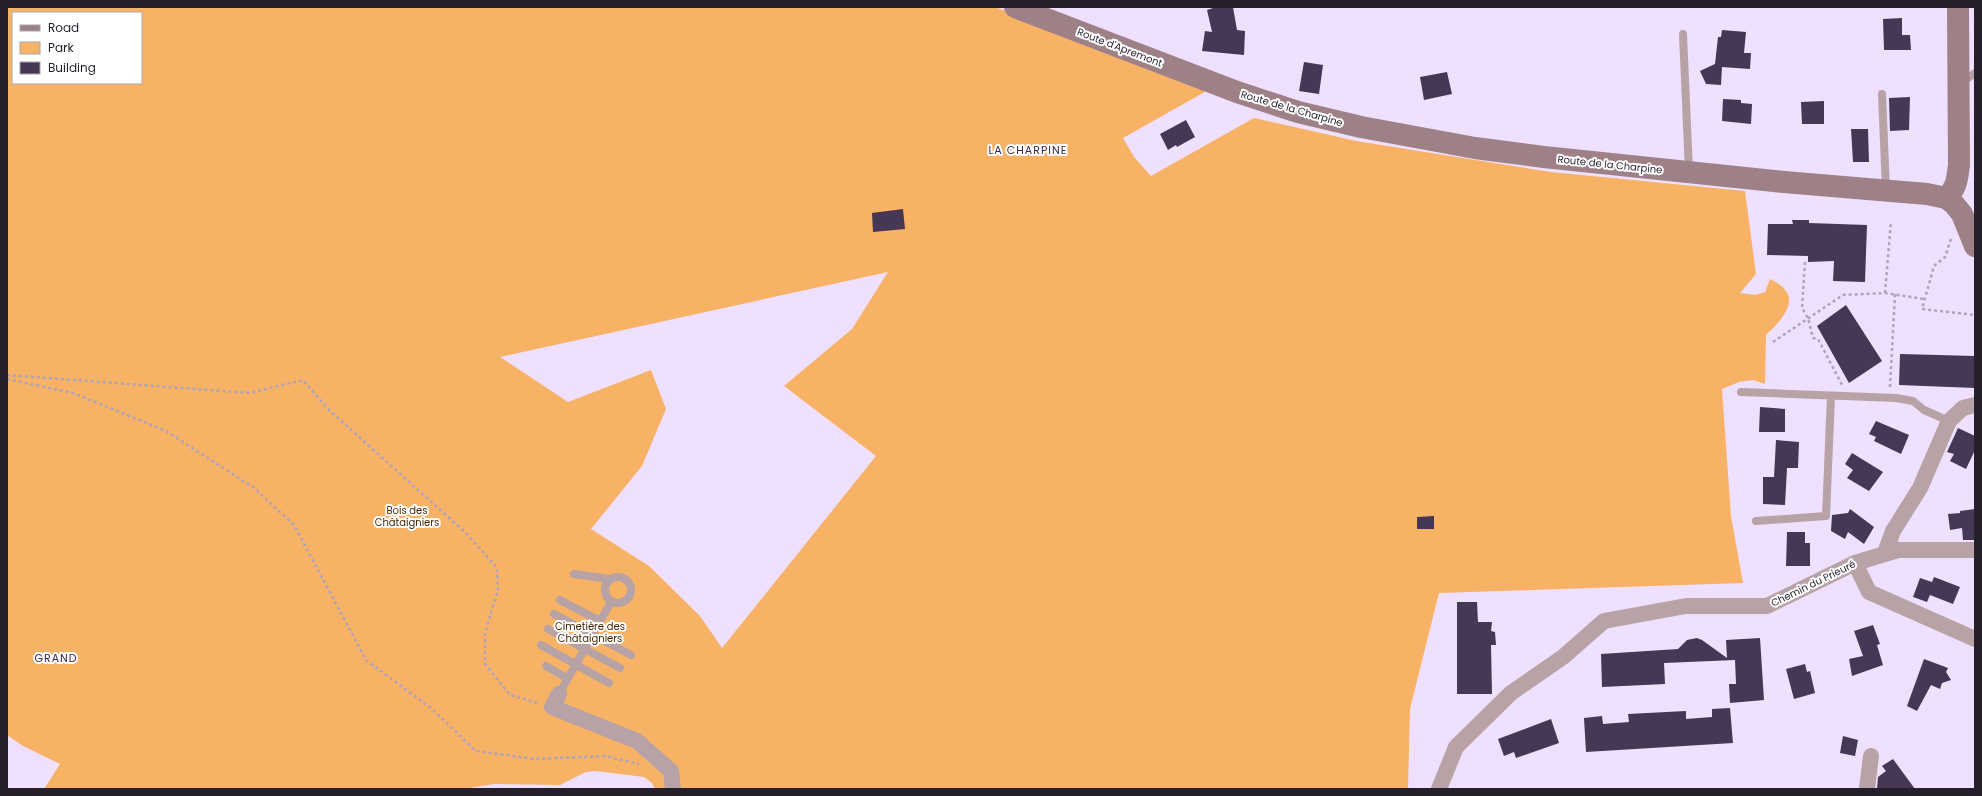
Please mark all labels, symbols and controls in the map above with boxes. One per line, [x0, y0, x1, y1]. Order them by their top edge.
legend [12, 12, 142, 84]
text: Road [48, 19, 79, 36]
street label: Route d'Apremont [1075, 24, 1165, 71]
text: Park [48, 39, 75, 56]
text: Building [48, 59, 96, 76]
street label: Route de la Charpine [1239, 87, 1345, 130]
district label: LA CHARPINE [989, 142, 1067, 158]
street label: Route de la Charpine [1557, 152, 1663, 177]
park label: Bois des Châtaigniers [375, 503, 439, 530]
street label: Chemin du Prieuré [1768, 556, 1858, 610]
park label: Cimetière des Châtaigniers [555, 619, 625, 646]
district label: GRAND [34, 650, 78, 666]

